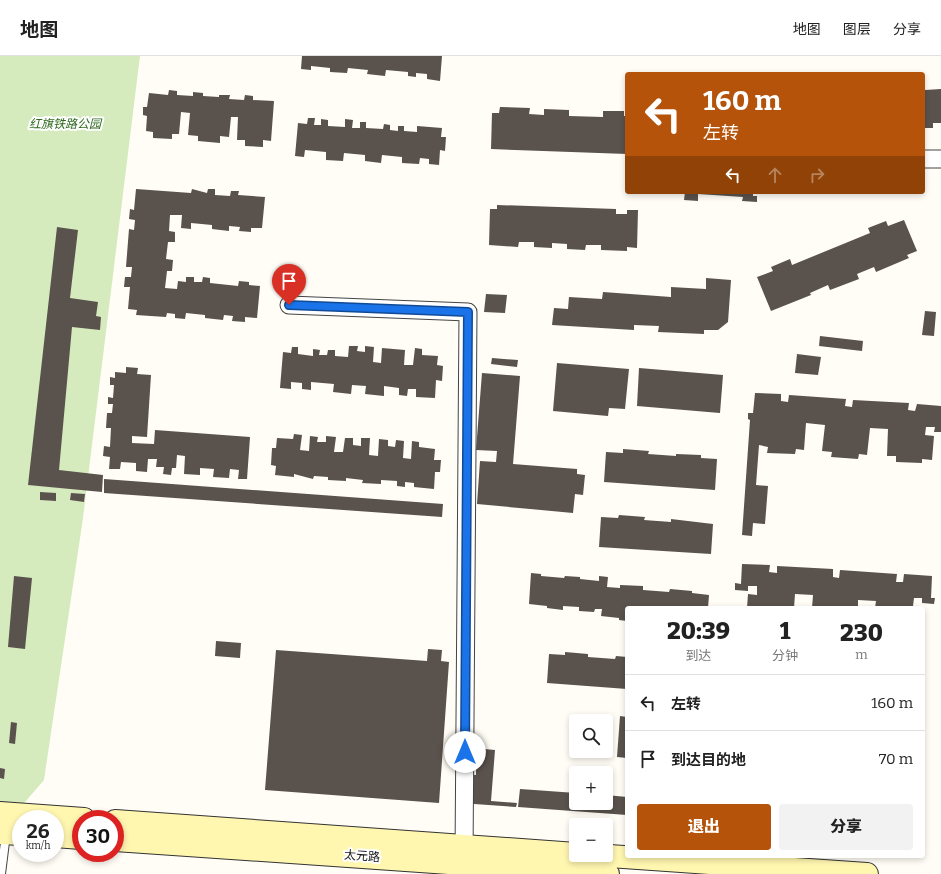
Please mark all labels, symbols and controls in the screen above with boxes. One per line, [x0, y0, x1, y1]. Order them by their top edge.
text: 地图 [20, 18, 58, 41]
text: 地图 [793, 21, 821, 38]
text: 图层 [843, 21, 871, 38]
text: 分享 [893, 21, 921, 38]
text: 160 m [703, 84, 781, 117]
icon: left [637, 88, 689, 140]
park label: 红旗铁路公园 [29, 117, 103, 131]
text: 左转 [703, 122, 739, 144]
icon: left [722, 164, 744, 186]
icon: ahead [764, 164, 786, 186]
icon: right [806, 164, 828, 186]
pin [272, 264, 306, 305]
icon: arrive [278, 270, 300, 292]
text: 20:39 [667, 617, 730, 645]
text: 1 [780, 617, 790, 645]
text: 230 [840, 619, 883, 647]
text: m [855, 647, 868, 662]
text: 到达 [685, 648, 712, 663]
text: 分钟 [772, 648, 798, 663]
icon: left [637, 692, 659, 714]
text: 160 m [871, 694, 913, 712]
text: 左转 [671, 695, 701, 713]
map controls [569, 714, 613, 862]
button: search [569, 714, 613, 758]
position arrow [444, 731, 486, 773]
icon: arrive [637, 748, 659, 770]
text: 70 m [879, 750, 913, 768]
text: 到达目的地 [671, 751, 746, 769]
button: + [569, 766, 613, 810]
button: 退出 [637, 804, 771, 850]
button: 分享 [779, 804, 913, 850]
speed limit sign: 30 [72, 810, 124, 862]
button: − [569, 818, 613, 862]
text: 26 [26, 819, 50, 843]
text: km/h [26, 840, 50, 852]
street label: 太元路 [344, 848, 380, 864]

